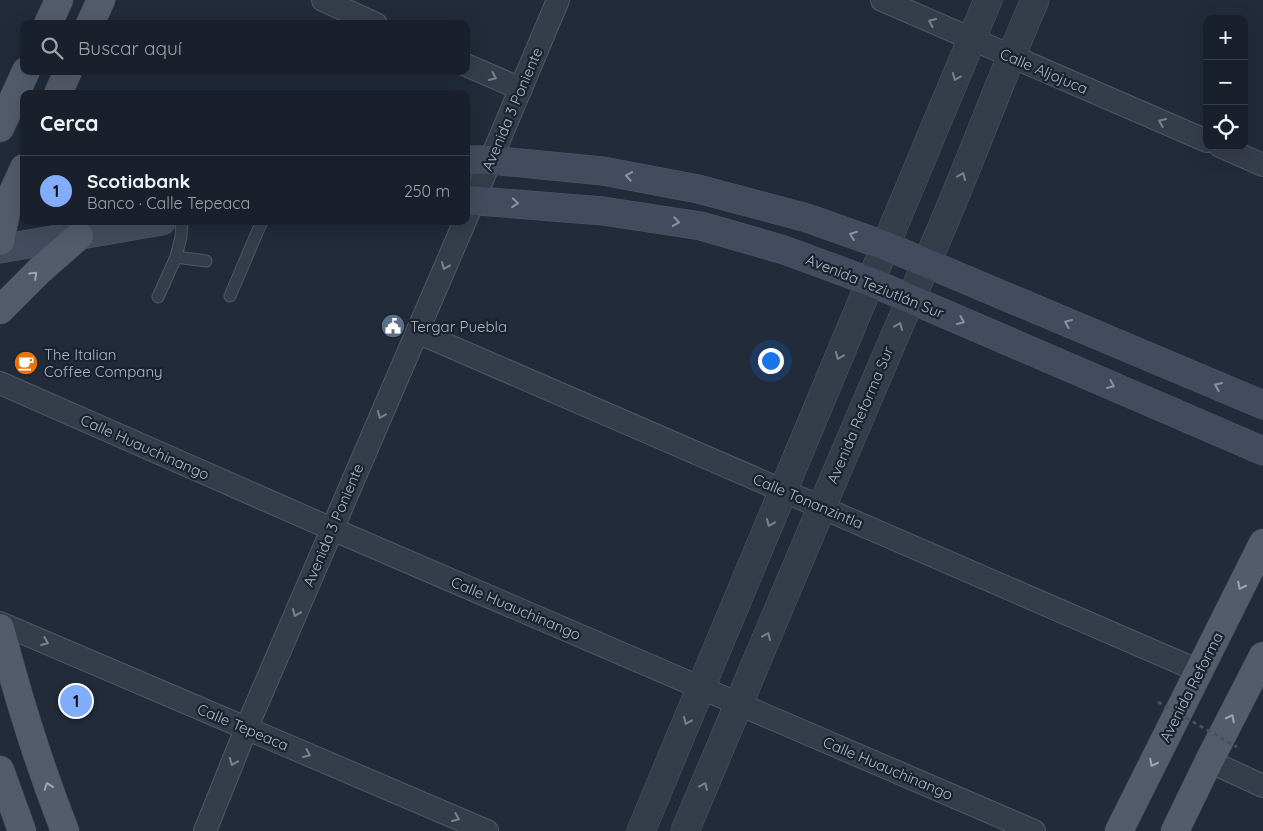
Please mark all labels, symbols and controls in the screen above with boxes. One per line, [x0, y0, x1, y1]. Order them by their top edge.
map controls [1203, 15, 1248, 150]
button: + [1203, 15, 1248, 60]
one-way arrow [928, 18, 937, 29]
search box [20, 20, 470, 75]
icon: search [38, 34, 66, 62]
text: Buscar aquí [78, 36, 182, 60]
street label: Avenida 3 Poniente [477, 44, 547, 174]
street label: Calle Aljojuca [997, 44, 1091, 98]
button: − [1203, 60, 1248, 105]
one-way arrow [488, 70, 497, 81]
one-way arrow [951, 72, 962, 81]
button: locate [1203, 105, 1248, 150]
text: Cerca [40, 110, 98, 136]
one-way arrow [1158, 117, 1167, 128]
text: Scotiabank [87, 169, 190, 193]
one-way arrow [624, 171, 633, 181]
one-way arrow [956, 172, 966, 181]
text: 1 [53, 181, 59, 201]
text: 250 m [404, 181, 450, 201]
text: Banco · Calle Tepeaca [87, 193, 250, 213]
one-way arrow [511, 198, 519, 209]
one-way arrow [672, 217, 681, 227]
one-way arrow [849, 231, 858, 241]
street label: Avenida Teziutlán Sur [803, 250, 947, 323]
one-way arrow [441, 261, 452, 270]
one-way arrow [28, 272, 37, 281]
public building icon: Tergar Puebla [380, 313, 406, 339]
one-way arrow [956, 314, 965, 325]
place label: Tergar Puebla [410, 317, 507, 336]
one-way arrow [1064, 318, 1073, 329]
one-way arrow [892, 322, 903, 331]
street label: Avenida Reforma Sur [822, 343, 898, 487]
place label: The Italian Coffee Company [44, 345, 163, 381]
your location [758, 348, 784, 374]
cafe icon: The Italian Coffee Company [13, 350, 39, 376]
one-way arrow [835, 351, 846, 360]
one-way arrow [1106, 379, 1115, 389]
one-way arrow [1214, 381, 1223, 392]
street label: Calle Huauchinango [78, 410, 212, 484]
one-way arrow [376, 410, 387, 419]
street label: Avenida 3 Poniente [298, 460, 368, 590]
street label: Calle Tonanzintla [750, 469, 866, 533]
one-way arrow [766, 518, 776, 526]
street label: Calle Huauchinango [448, 572, 584, 644]
one-way arrow [1237, 581, 1247, 590]
one-way arrow [292, 608, 302, 617]
street label: Avenida Reforma [1155, 629, 1227, 745]
one-way arrow [761, 632, 771, 641]
one-way arrow [40, 636, 49, 646]
pin: 1 [60, 682, 92, 720]
street label: Calle Tepeaca [194, 699, 292, 755]
one-way arrow [1225, 714, 1235, 723]
one-way arrow [683, 716, 694, 725]
street label: Calle Huauchinango [820, 732, 956, 804]
one-way arrow [302, 748, 311, 759]
one-way arrow [229, 757, 239, 766]
one-way arrow [1148, 758, 1159, 767]
one-way arrow [44, 782, 54, 790]
one-way arrow [698, 782, 708, 791]
one-way arrow [451, 812, 460, 823]

